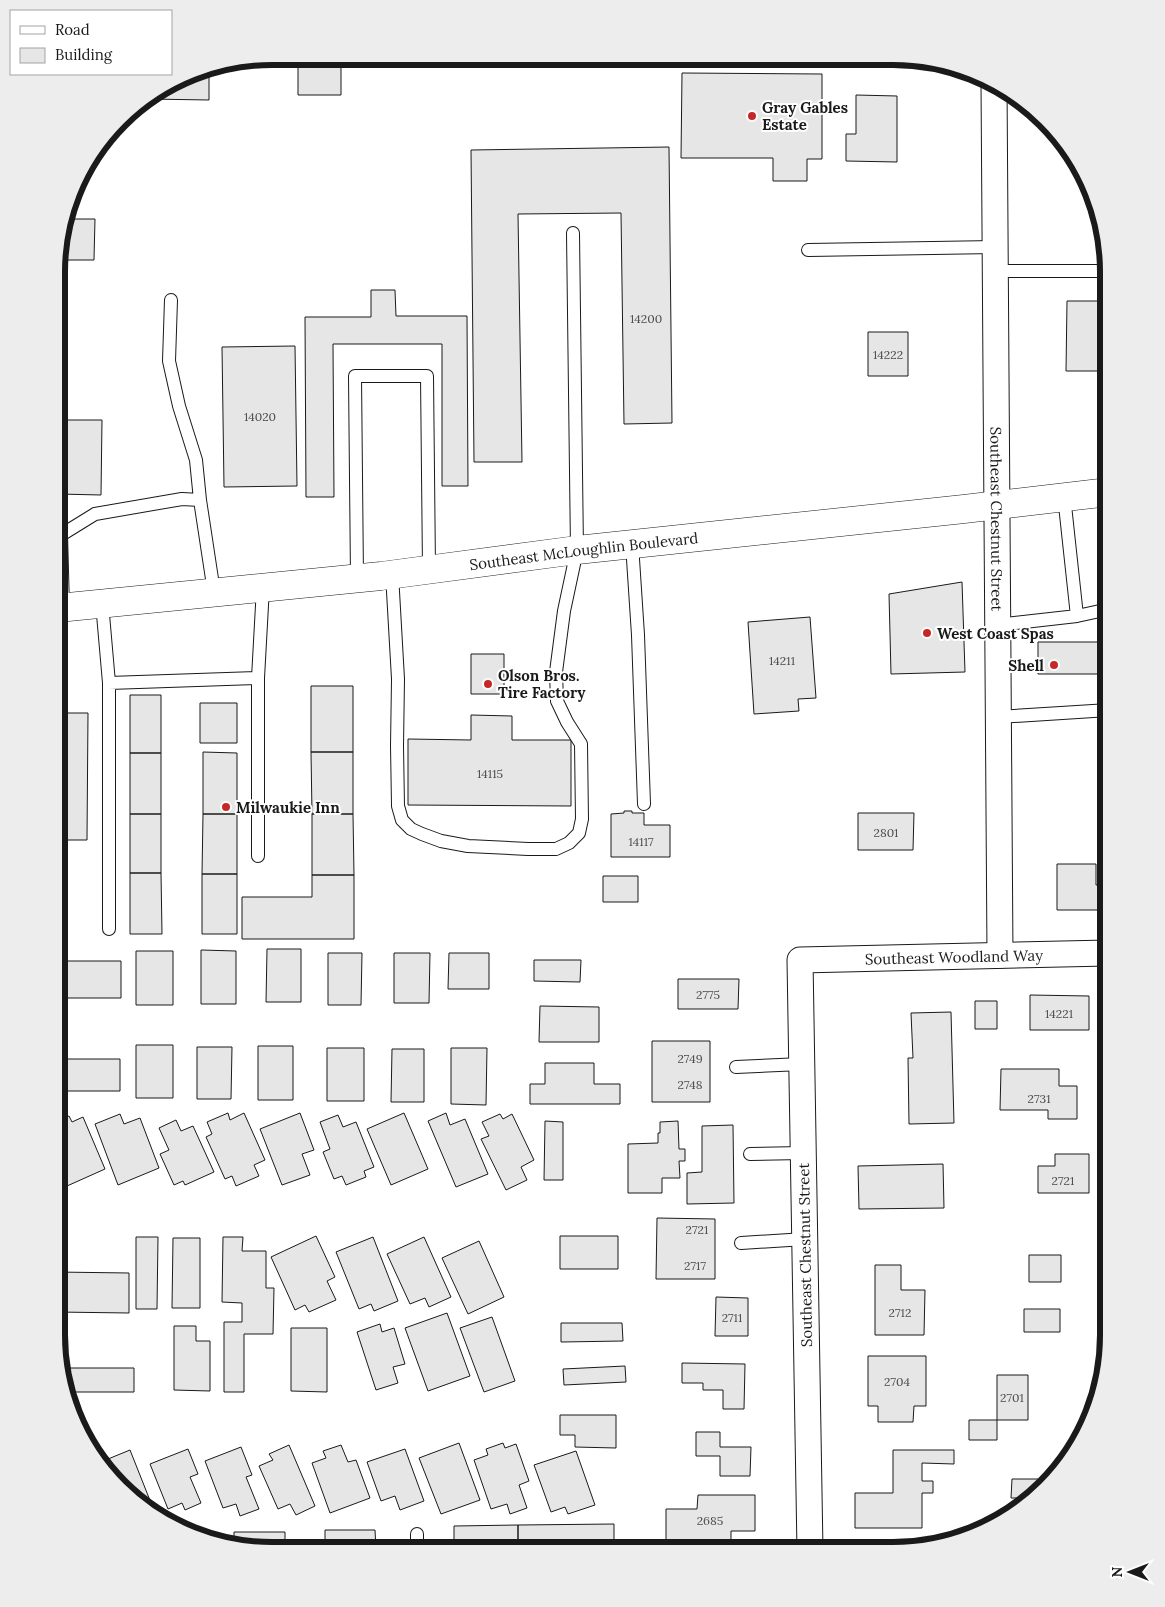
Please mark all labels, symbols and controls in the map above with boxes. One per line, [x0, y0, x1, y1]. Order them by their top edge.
legend [10, 10, 172, 75]
text: Road [55, 20, 90, 39]
text: Building [55, 45, 113, 64]
place label: Gray Gables Estate [762, 98, 848, 134]
marker: Gray Gables Estate [746, 110, 758, 122]
house number: 14200 [630, 311, 662, 326]
house number: 14222 [873, 347, 903, 362]
house number: 14020 [244, 409, 276, 424]
street label: Southeast Chestnut Street [987, 427, 1007, 611]
street label: Southeast McLoughlin Boulevard [468, 528, 699, 574]
place label: West Coast Spas [937, 624, 1054, 643]
marker: West Coast Spas [921, 627, 933, 639]
house number: 14211 [769, 653, 795, 668]
place label: Shell [1008, 656, 1044, 675]
marker: Shell [1048, 659, 1060, 671]
place label: Olson Bros. Tire Factory [498, 666, 586, 702]
marker: Olson Bros. Tire Factory [482, 678, 494, 690]
house number: 14115 [477, 766, 503, 781]
place label: Milwaukie Inn [236, 798, 340, 817]
marker: Milwaukie Inn [220, 801, 232, 813]
house number: 2801 [873, 825, 899, 840]
house number: 14117 [628, 834, 654, 849]
street label: Southeast Woodland Way [865, 945, 1043, 968]
house number: 2775 [696, 987, 720, 1002]
house number: 14221 [1045, 1006, 1073, 1021]
house number: 2749 [677, 1051, 703, 1066]
house number: 2748 [677, 1077, 703, 1092]
house number: 2731 [1027, 1091, 1051, 1106]
street label: Southeast Chestnut Street [794, 1163, 816, 1347]
house number: 2721 [1052, 1173, 1074, 1188]
house number: 2721 [686, 1222, 708, 1237]
house number: 2717 [684, 1258, 706, 1273]
house number: 2712 [889, 1305, 911, 1320]
house number: 2711 [722, 1310, 742, 1325]
house number: 2704 [884, 1374, 910, 1389]
house number: 2701 [1000, 1390, 1024, 1405]
house number: 2685 [697, 1513, 723, 1528]
north arrow [1105, 1547, 1155, 1597]
text: N [1108, 1566, 1126, 1577]

